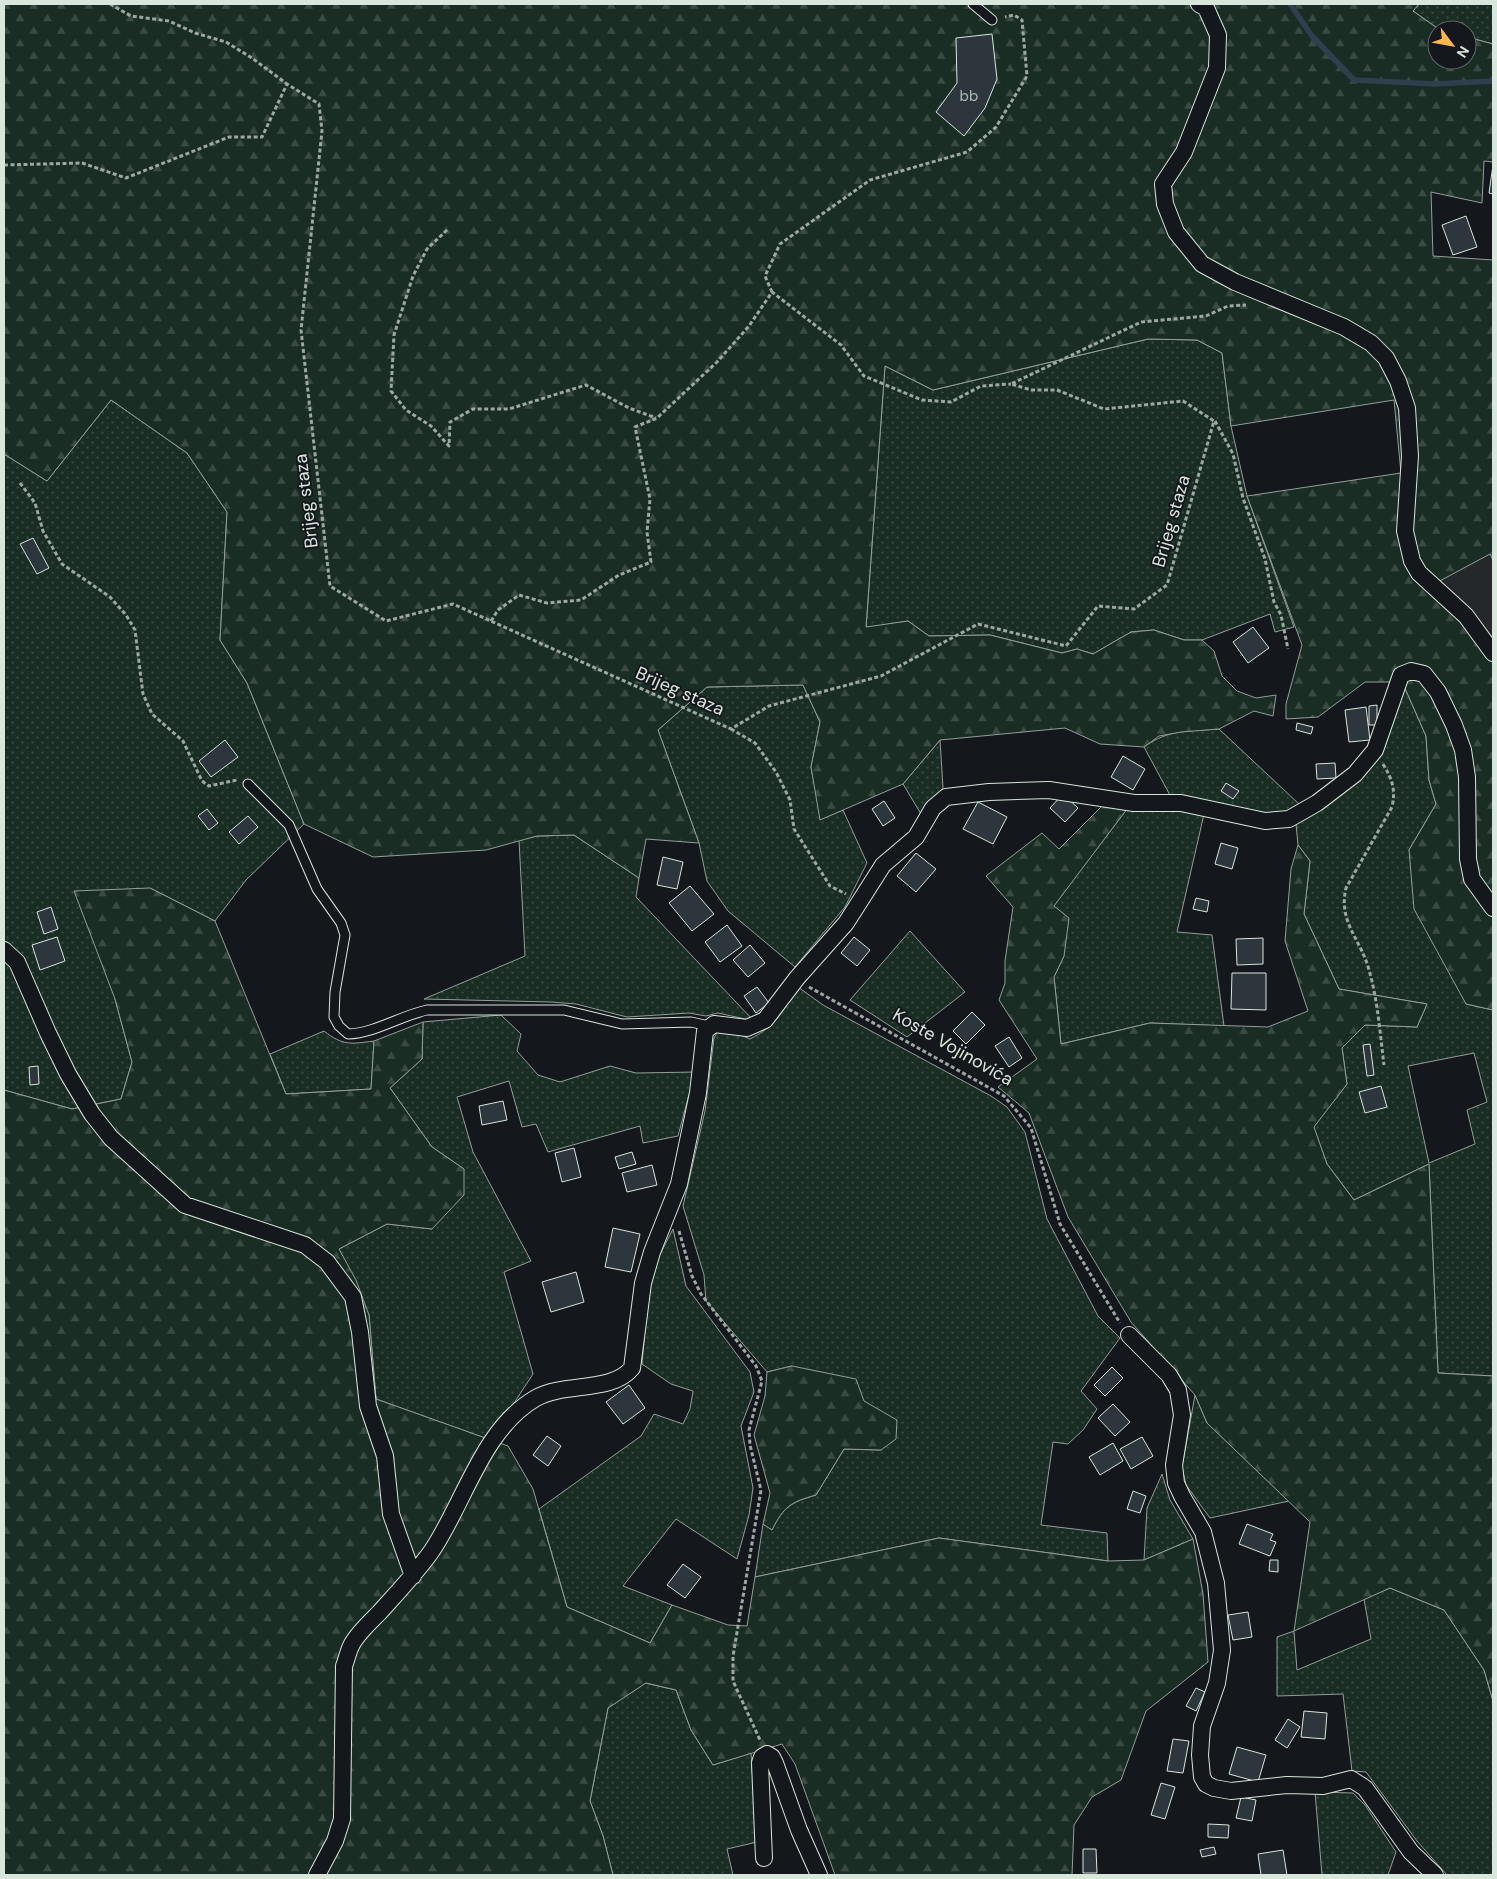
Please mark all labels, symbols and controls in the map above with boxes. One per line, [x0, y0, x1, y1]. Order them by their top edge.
north arrow [1427, 20, 1477, 70]
text: N [1453, 43, 1473, 61]
house number: bb [960, 86, 978, 106]
street label: Brijeg staza [288, 453, 324, 549]
street label: Brijeg staza [1146, 472, 1196, 570]
street label: Brijeg staza [632, 661, 728, 721]
street label: Koste Vojinovića [888, 1003, 1018, 1091]

